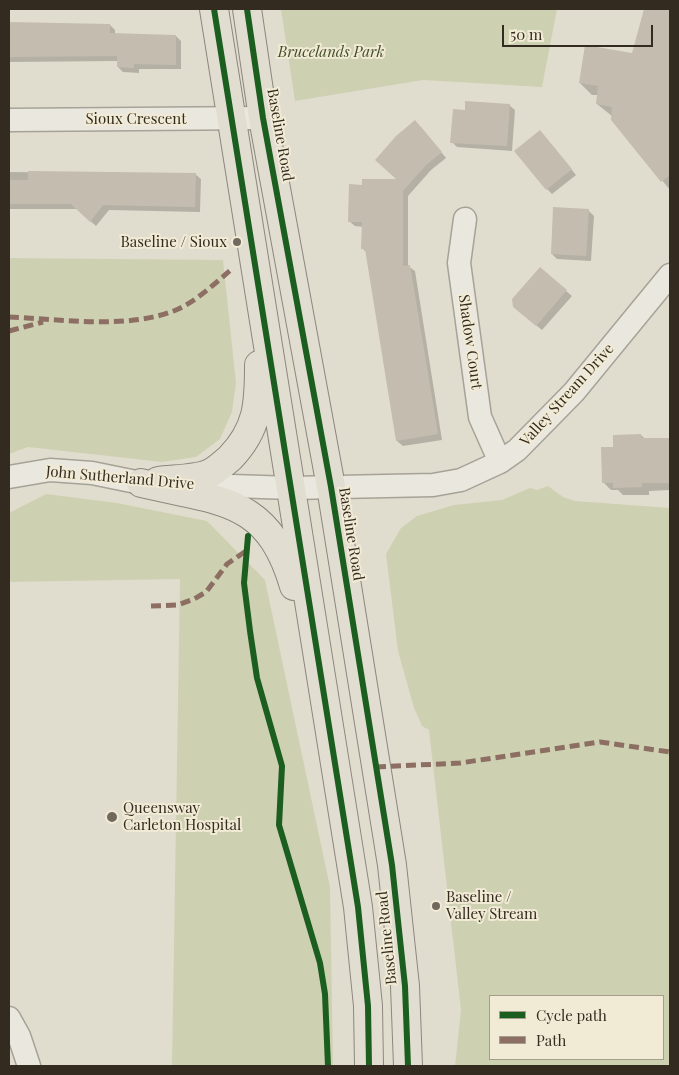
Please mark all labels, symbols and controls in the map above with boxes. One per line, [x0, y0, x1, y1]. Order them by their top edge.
scale bar [504, 15, 655, 47]
text: 50 m [510, 24, 542, 44]
park label: Brucelands Park [278, 43, 384, 61]
street label: Baseline Road [263, 87, 297, 183]
street label: Sioux Crescent [85, 110, 187, 128]
place label: Baseline / Sioux [120, 233, 227, 251]
marker: Baseline / Sioux [231, 236, 243, 248]
street label: Shadow Court [454, 293, 486, 391]
street label: Valley Stream Drive [516, 340, 618, 450]
street label: John Sutherland Drive [45, 463, 195, 493]
street label: Baseline Road [335, 486, 367, 582]
place label: Queensway Carleton Hospital [123, 799, 241, 834]
marker: Queensway Carleton Hospital [105, 810, 119, 824]
place label: Baseline / Valley Stream [446, 888, 537, 923]
street label: Baseline Road [373, 890, 401, 986]
marker: Baseline / Valley Stream [430, 900, 442, 912]
legend [489, 995, 664, 1060]
text: Cycle path [536, 1005, 607, 1025]
text: Path [536, 1030, 566, 1050]

